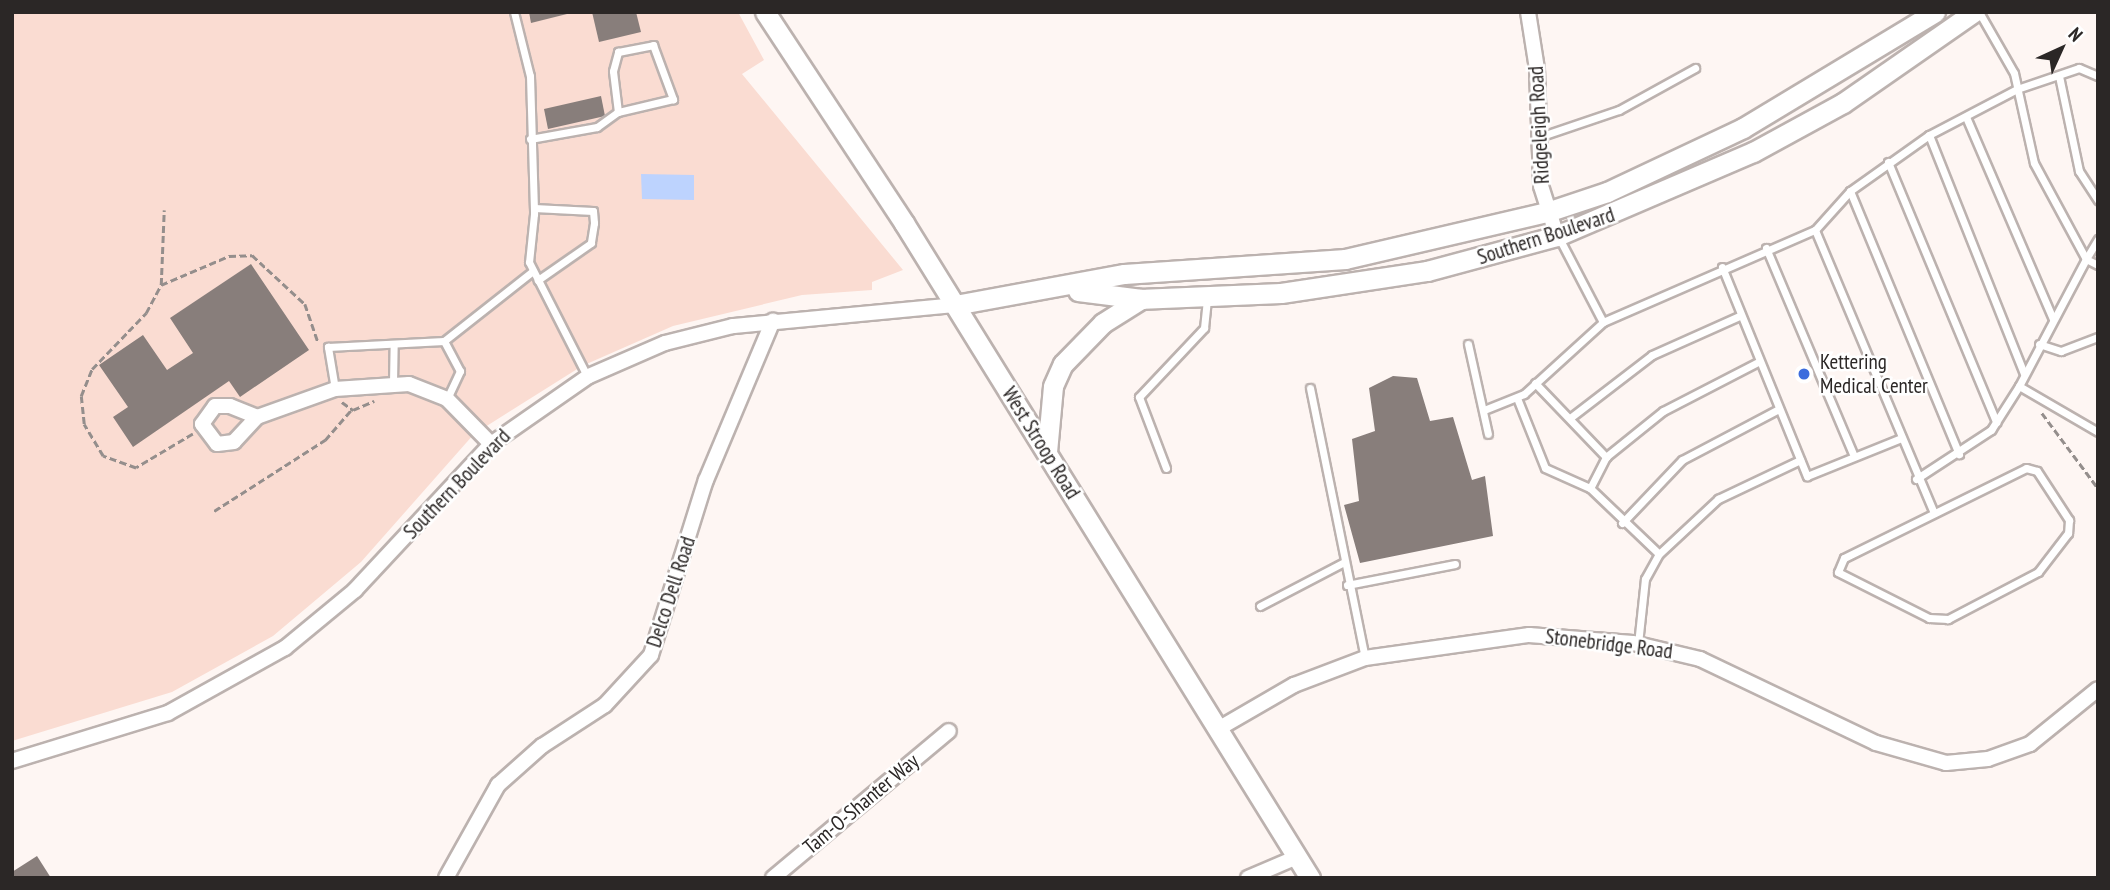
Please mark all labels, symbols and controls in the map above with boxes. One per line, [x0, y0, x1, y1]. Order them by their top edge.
north arrow [2026, 14, 2096, 84]
text: N [2064, 22, 2088, 46]
street label: Ridgeleigh Road [1523, 65, 1555, 185]
street label: Southern Boulevard [1474, 202, 1618, 270]
place label: Kettering Medical Center [1820, 349, 1928, 399]
marker: Kettering Medical Center [1794, 364, 1814, 384]
street label: West Stroop Road [997, 382, 1085, 504]
street label: Southern Boulevard [398, 424, 516, 544]
street label: Delco Dell Road [641, 533, 701, 651]
street label: Stonebridge Road [1544, 624, 1674, 664]
street label: Tam-O-Shanter Way [798, 748, 924, 860]

